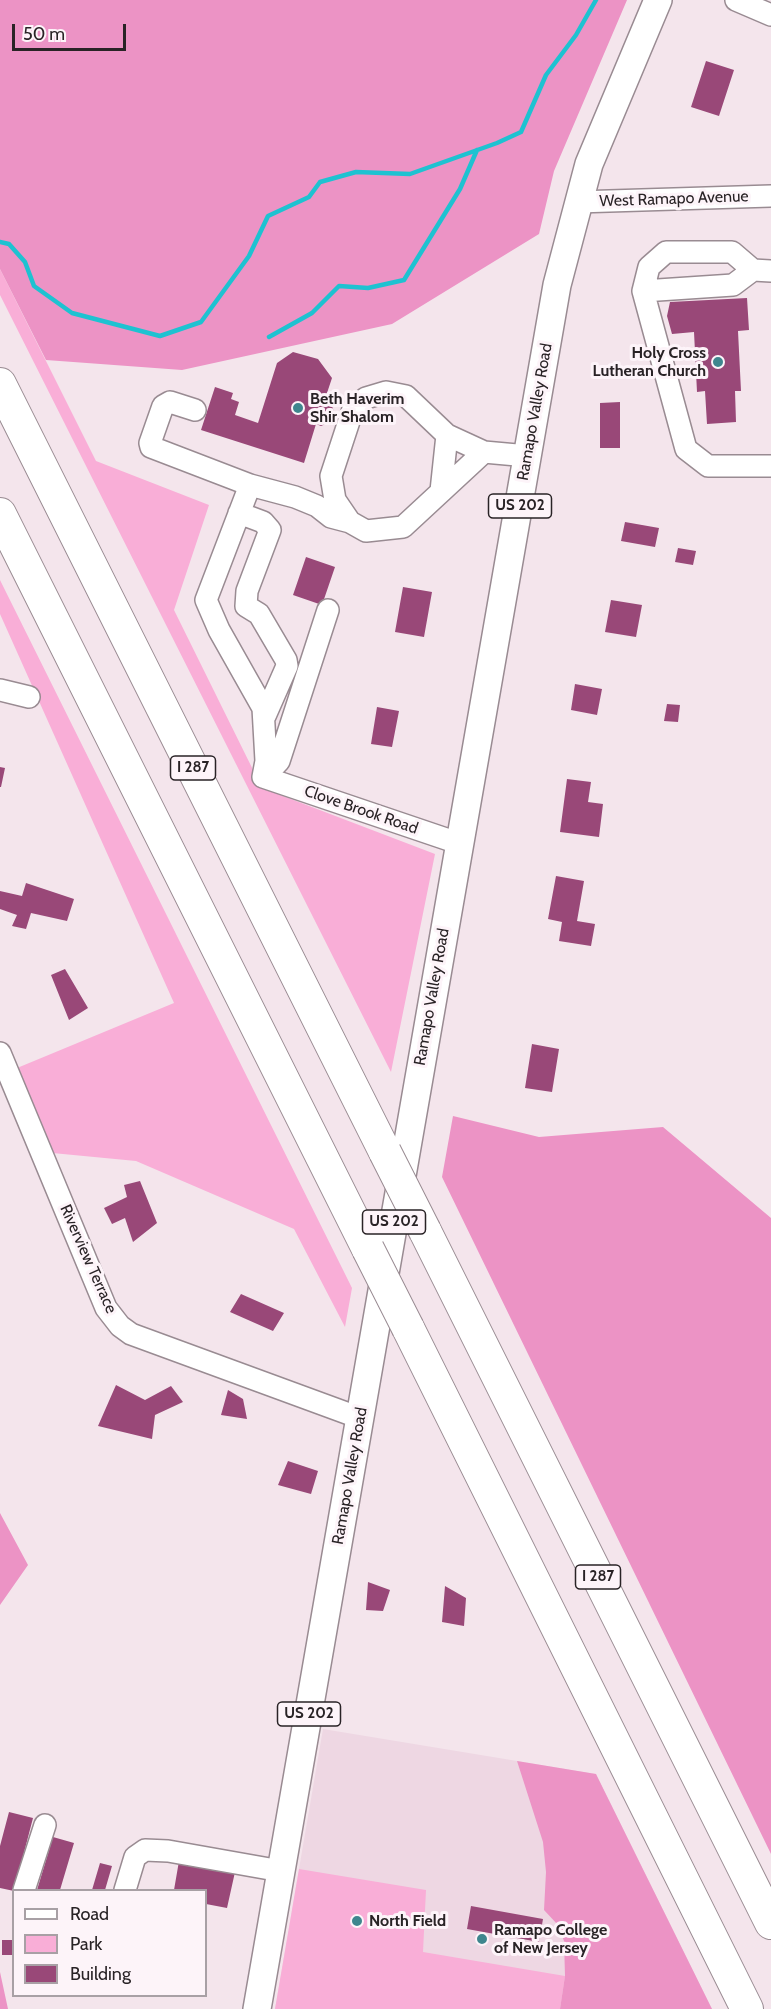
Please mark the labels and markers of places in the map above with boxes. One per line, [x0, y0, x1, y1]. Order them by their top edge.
place label: Holy Cross Lutheran Church [593, 343, 706, 381]
marker: Holy Cross Lutheran Church [711, 355, 725, 369]
place label: Beth Haverim Shir Shalom [310, 389, 404, 427]
marker: Beth Haverim Shir Shalom [291, 401, 305, 415]
place label: North Field [369, 1911, 446, 1931]
marker: North Field [350, 1914, 364, 1928]
place label: Ramapo College of New Jersey [494, 1920, 607, 1958]
marker: Ramapo College of New Jersey [475, 1932, 489, 1946]

